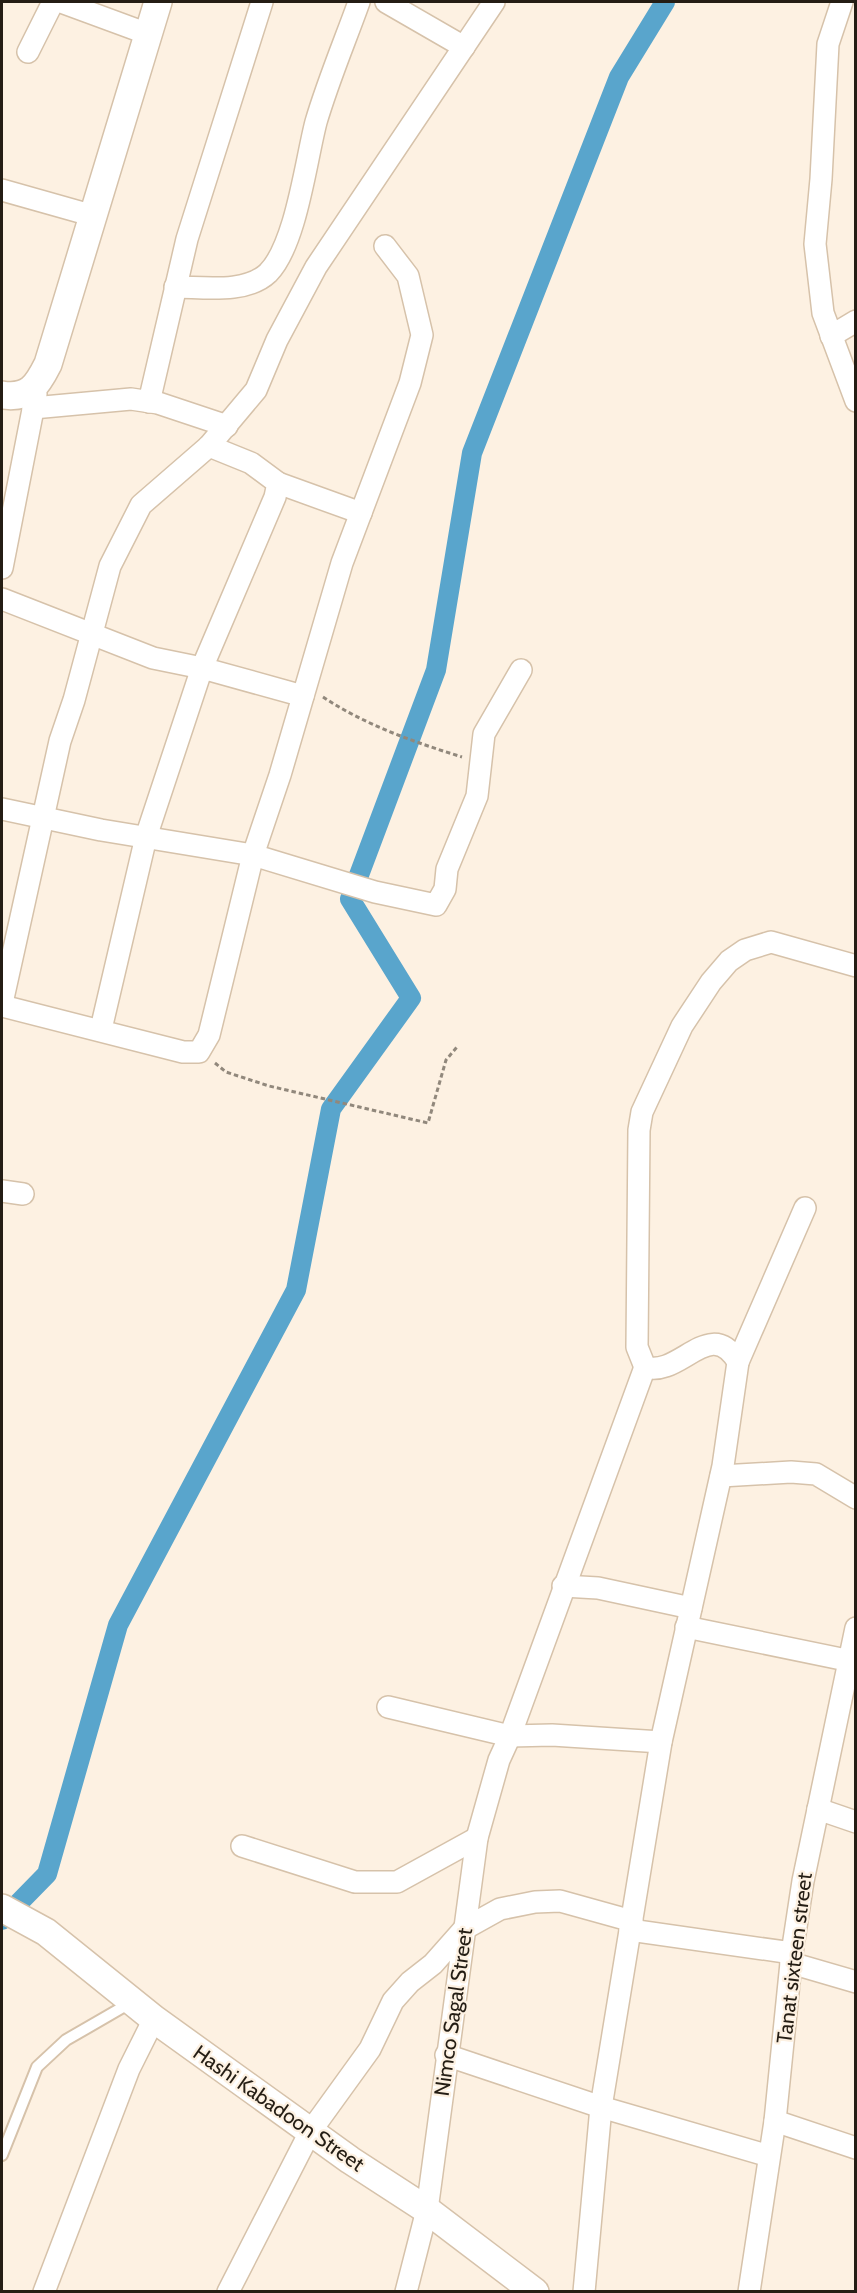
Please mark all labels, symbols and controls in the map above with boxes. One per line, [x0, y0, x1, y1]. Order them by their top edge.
street label: Tanat sixteen street [771, 1871, 817, 2045]
street label: Nimco Sagal Street [429, 1926, 477, 2098]
street label: Hashi Kabadoon Street [189, 2040, 369, 2176]

